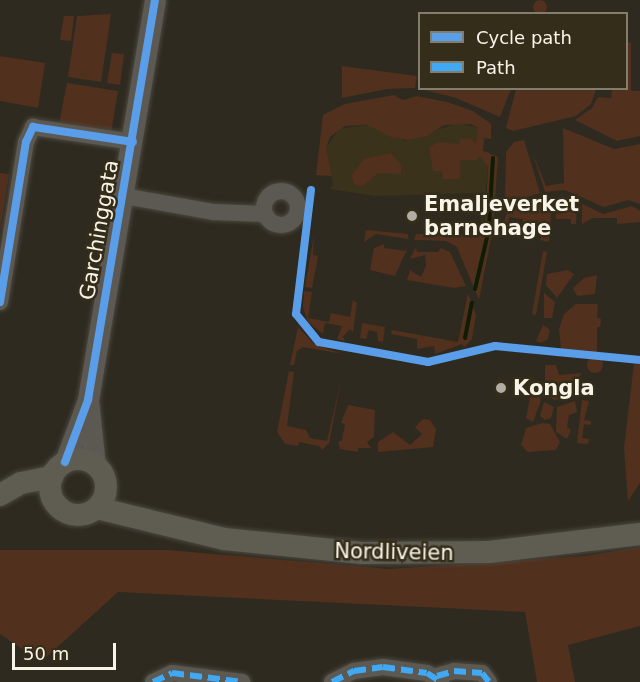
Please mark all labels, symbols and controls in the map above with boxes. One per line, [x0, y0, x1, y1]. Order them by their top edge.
legend [418, 12, 628, 90]
text: Cycle path [476, 27, 572, 48]
text: Path [476, 57, 516, 78]
street label: Garchinggata [74, 158, 124, 302]
place label: Emaljeverket barnehage [424, 191, 579, 241]
marker: Emaljeverket barnehage [405, 209, 419, 223]
place label: Kongla [513, 375, 595, 401]
marker: Kongla [494, 381, 508, 395]
street label: Nordliveien [334, 538, 454, 566]
scale bar [15, 631, 118, 669]
text: 50 m [23, 643, 69, 664]

